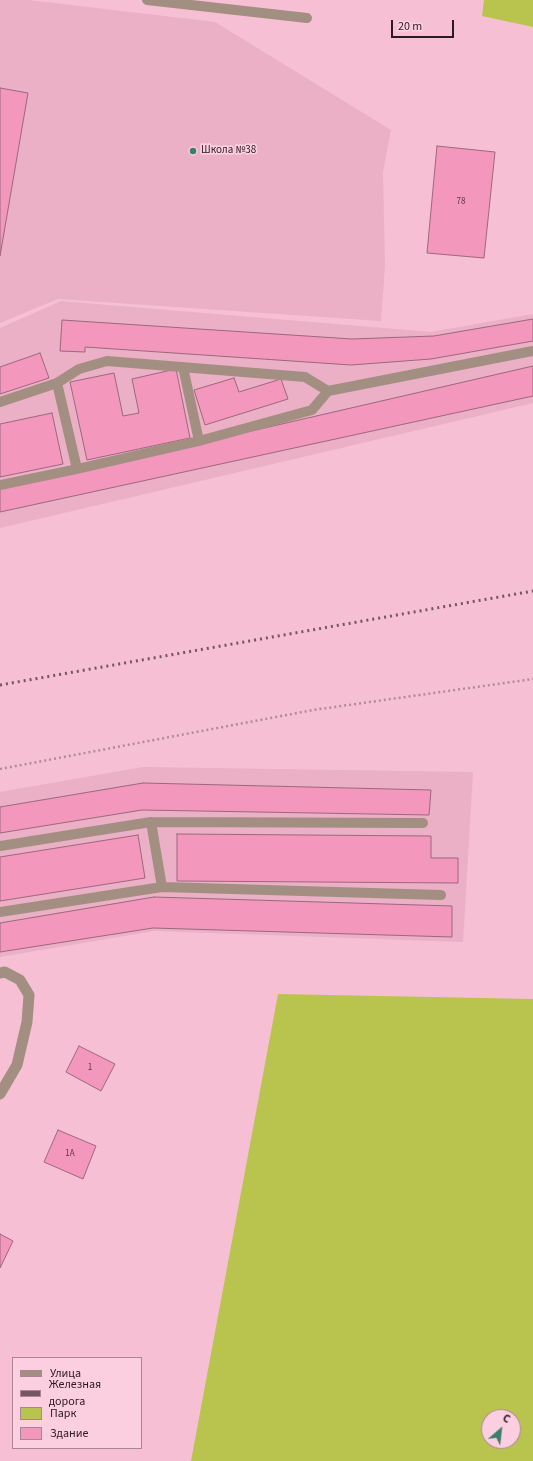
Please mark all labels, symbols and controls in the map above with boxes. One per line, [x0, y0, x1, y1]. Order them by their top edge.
scale bar [393, 12, 456, 38]
text: 20 m [398, 18, 422, 35]
place label: Школа №38 [201, 144, 256, 158]
marker: Школа №38 [188, 146, 198, 156]
house number: 78 [457, 197, 465, 207]
house number: 1 [88, 1063, 92, 1073]
house number: 1А [65, 1149, 75, 1159]
legend [12, 1357, 142, 1449]
text: Улица [50, 1365, 81, 1382]
text: Железная дорога [49, 1376, 101, 1410]
text: Парк [50, 1405, 76, 1422]
north arrow [481, 1409, 521, 1449]
text: С [500, 1411, 513, 1427]
text: Здание [50, 1425, 89, 1442]

